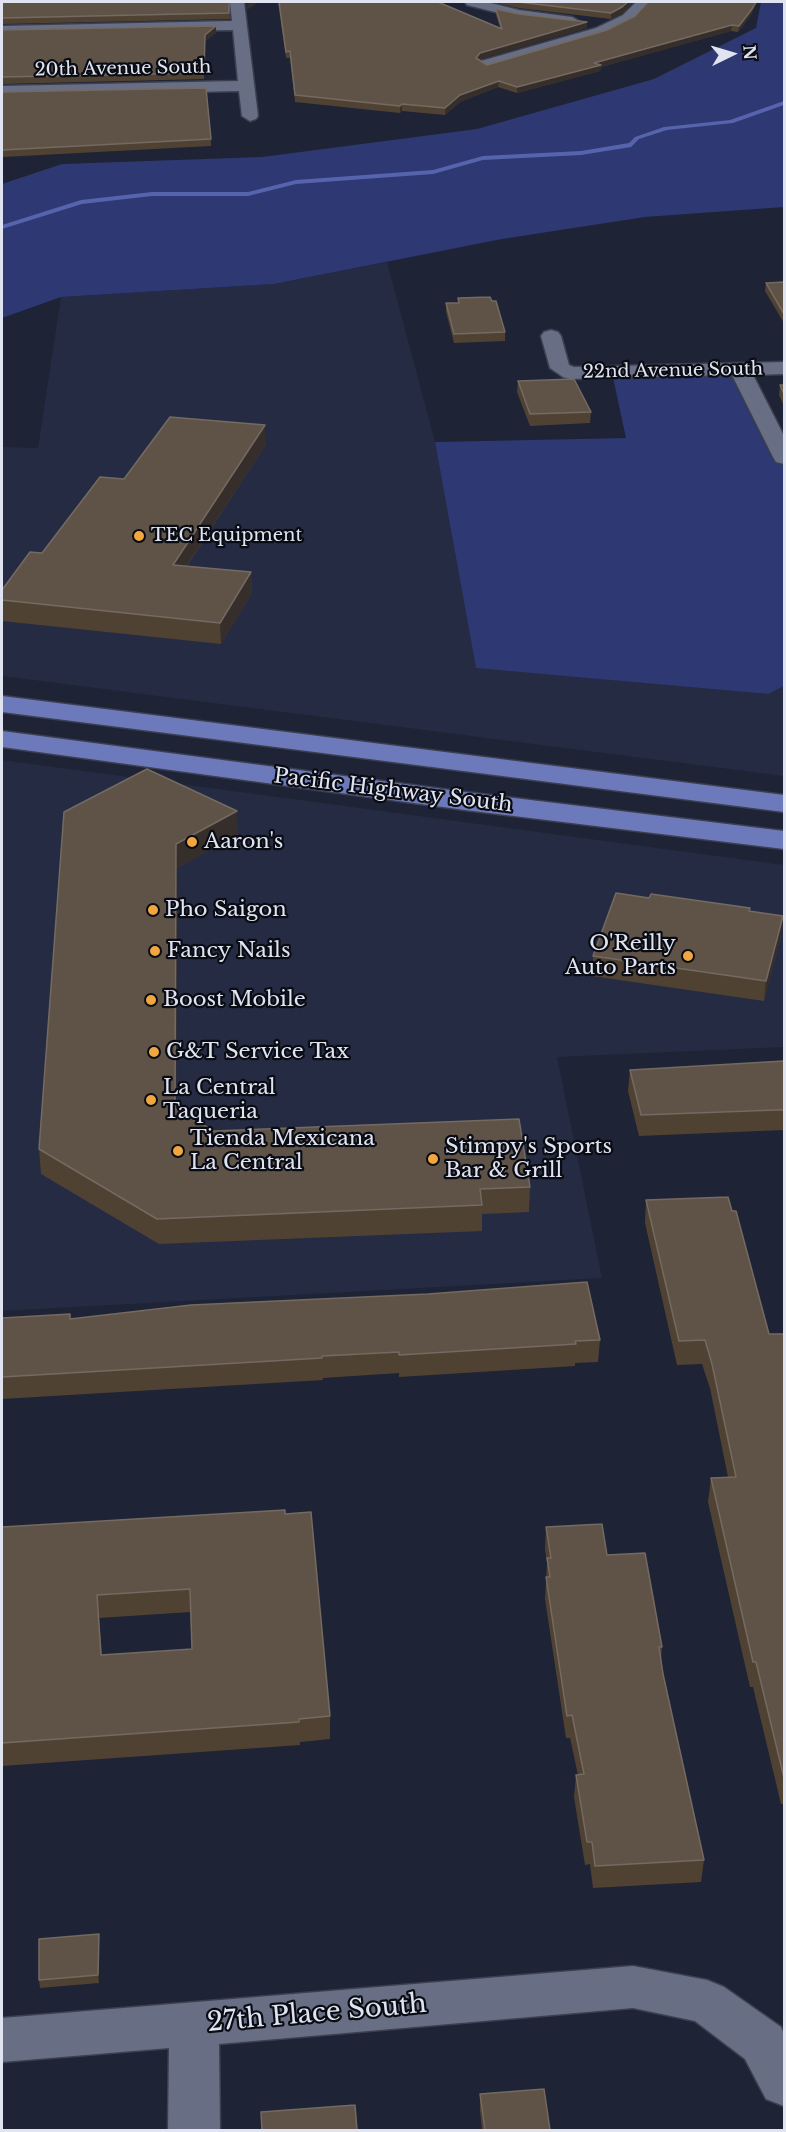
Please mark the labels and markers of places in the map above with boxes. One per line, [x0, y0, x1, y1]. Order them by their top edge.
place label: TEC Equipment [151, 525, 302, 547]
marker: TEC Equipment [132, 529, 146, 543]
place label: Aaron's [204, 829, 283, 855]
marker: Aaron's [185, 835, 199, 849]
place label: Pho Saigon [165, 897, 287, 923]
marker: Pho Saigon [146, 903, 160, 917]
place label: O'Reilly Auto Parts [565, 931, 676, 981]
place label: Fancy Nails [167, 938, 290, 964]
marker: Fancy Nails [148, 944, 162, 958]
marker: O'Reilly Auto Parts [681, 949, 695, 963]
place label: Boost Mobile [163, 987, 306, 1013]
marker: Boost Mobile [144, 993, 158, 1007]
place label: G&T Service Tax [166, 1039, 349, 1065]
marker: G&T Service Tax [147, 1045, 161, 1059]
place label: La Central Taqueria [163, 1075, 276, 1125]
marker: La Central Taqueria [144, 1093, 158, 1107]
place label: Tienda Mexicana La Central [190, 1126, 375, 1176]
place label: Stimpy's Sports Bar & Grill [445, 1134, 612, 1184]
marker: Tienda Mexicana La Central [171, 1144, 185, 1158]
marker: Stimpy's Sports Bar & Grill [426, 1152, 440, 1166]

